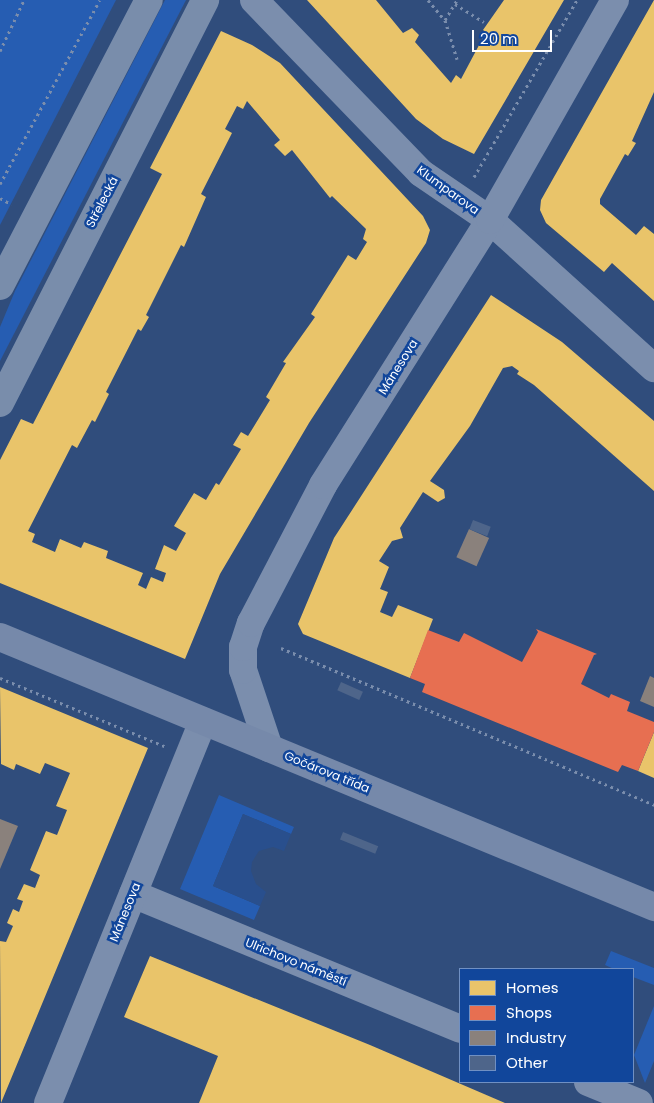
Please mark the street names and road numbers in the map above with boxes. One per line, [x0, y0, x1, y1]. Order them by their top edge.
street label: Klumparova [414, 163, 482, 217]
street label: Střelecká [83, 174, 121, 230]
street label: Mánesova [375, 337, 421, 397]
street label: Gočárova třída [282, 748, 372, 796]
street label: Mánesova [107, 880, 143, 944]
street label: Ulrichovo náměstí [243, 935, 349, 989]

